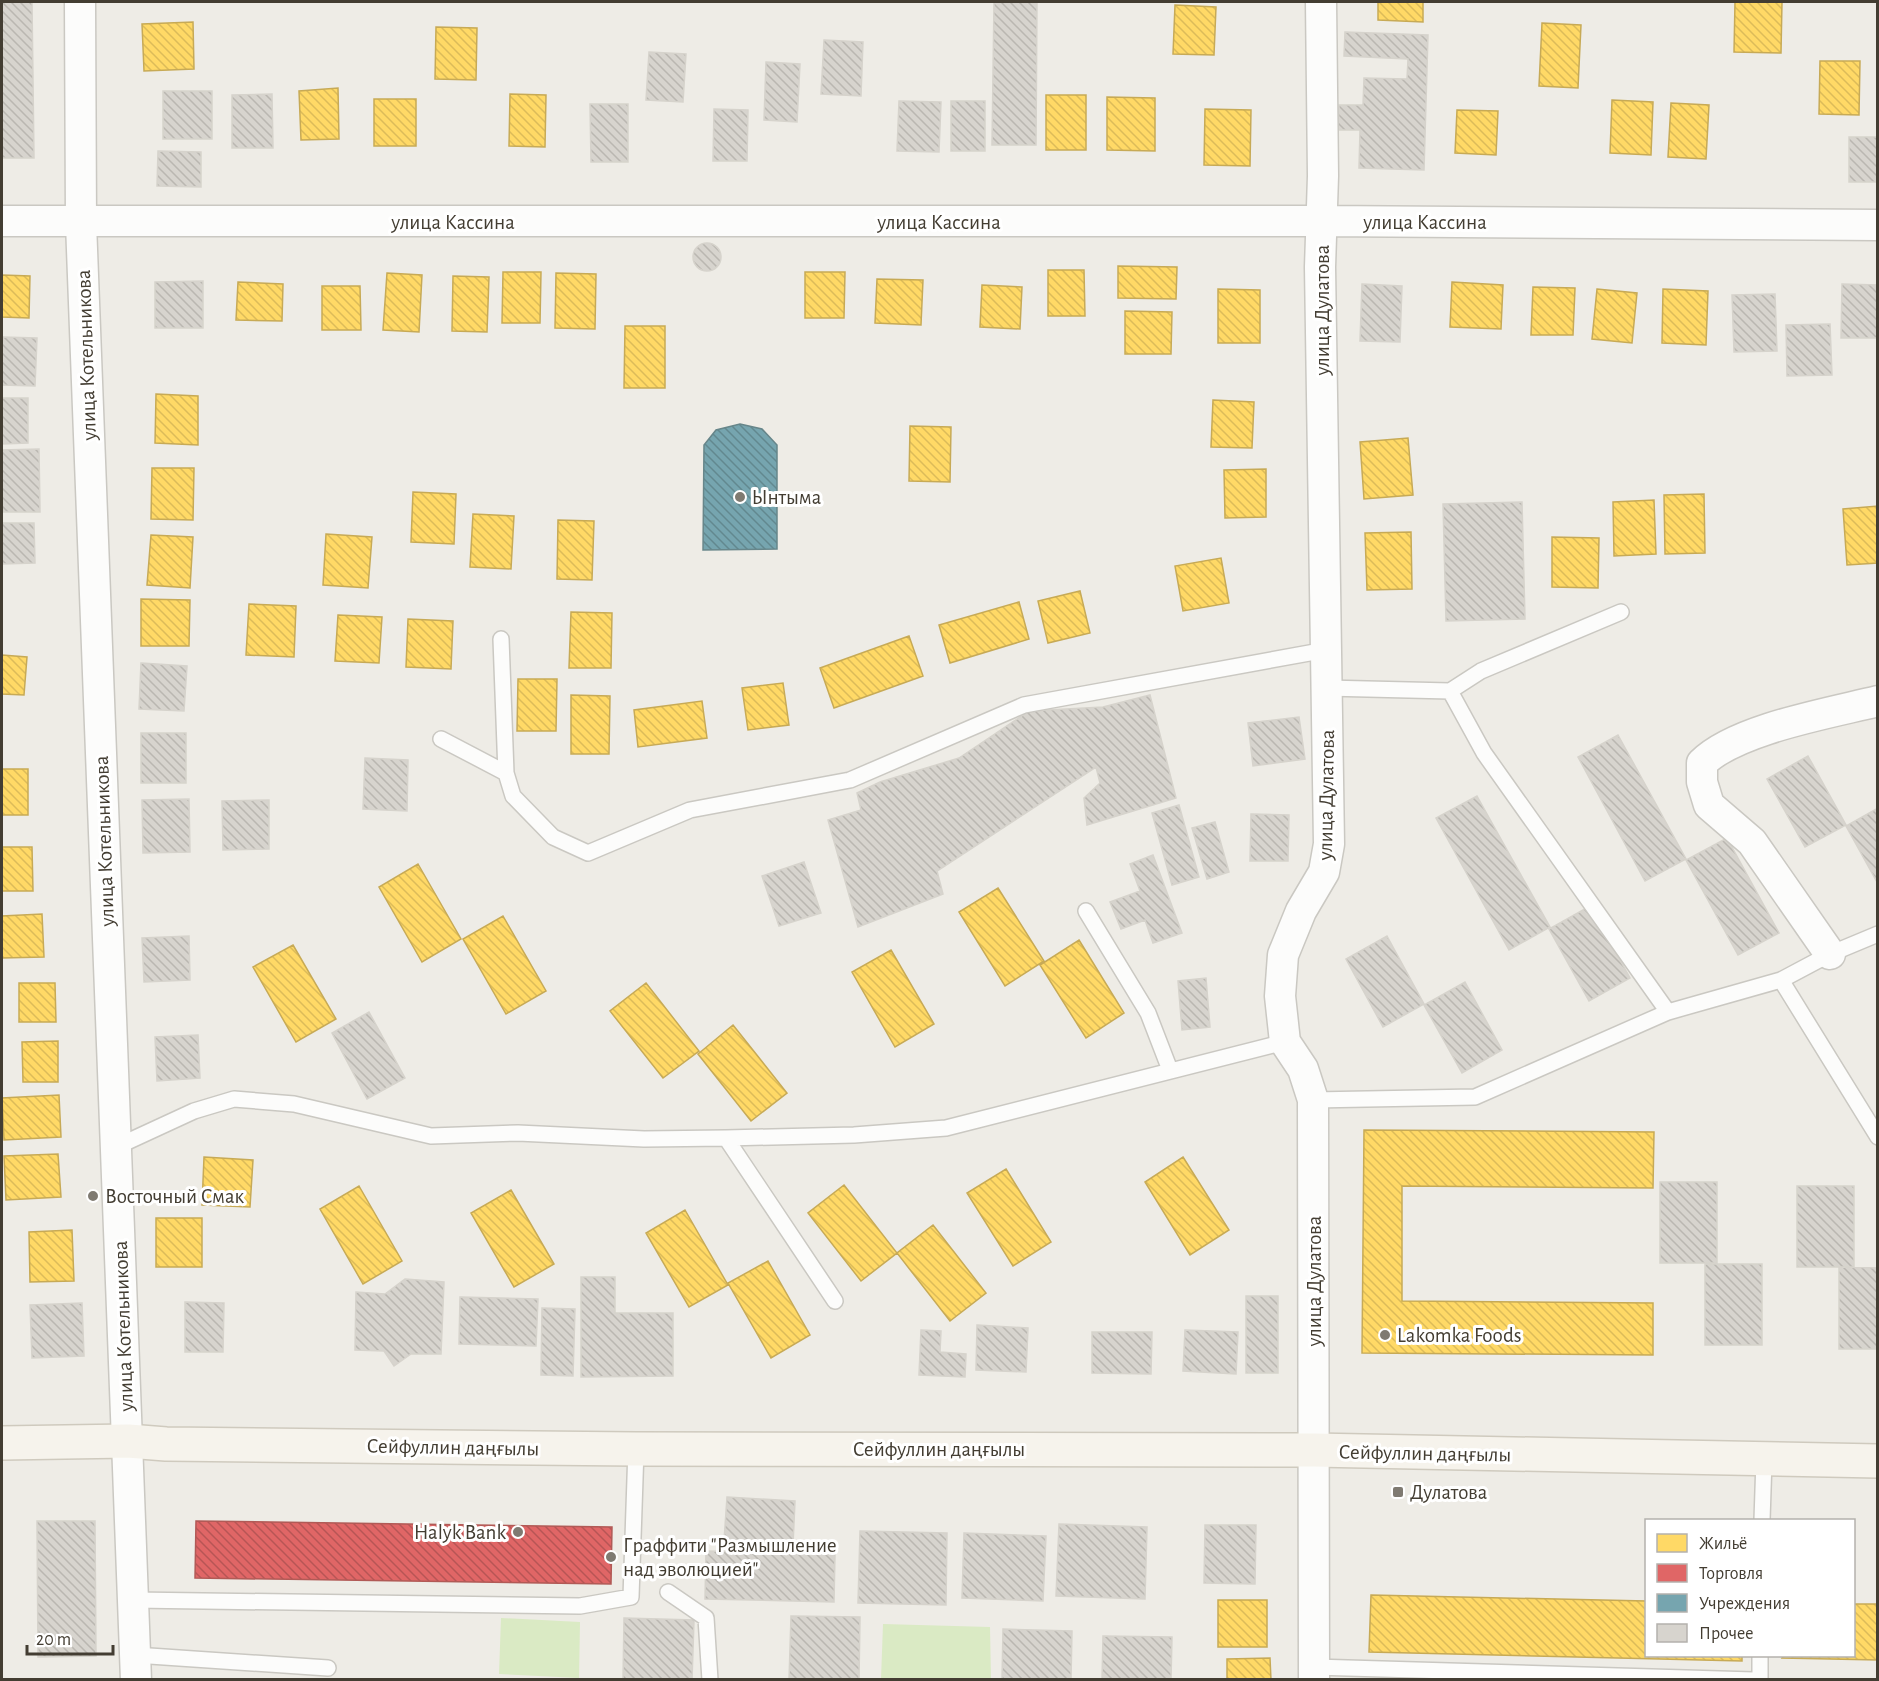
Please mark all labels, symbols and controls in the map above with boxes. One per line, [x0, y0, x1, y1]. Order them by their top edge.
street label: улица Кассина [390, 212, 515, 233]
street label: улица Кассина [876, 212, 1001, 233]
street label: улица Кассина [1362, 212, 1487, 233]
street label: улица Дулатова [1312, 244, 1333, 376]
street label: улица Котельникова [73, 269, 100, 442]
place label: Ынтыма [752, 487, 822, 508]
marker: Ынтыма [733, 490, 747, 504]
street label: улица Дулатова [1315, 729, 1338, 862]
street label: улица Котельникова [91, 755, 118, 928]
place label: Восточный Смак [105, 1186, 244, 1207]
marker: Восточный Смак [86, 1189, 100, 1203]
street label: улица Дулатова [1304, 1215, 1325, 1347]
street label: улица Котельникова [110, 1240, 137, 1413]
place label: Lakomka Foods [1397, 1325, 1522, 1346]
marker: Lakomka Foods [1378, 1328, 1392, 1342]
street label: Сейфуллин даңғылы [367, 1435, 539, 1460]
street label: Сейфуллин даңғылы [853, 1439, 1025, 1460]
street label: Сейфуллин даңғылы [1339, 1441, 1511, 1466]
place label: Дулатова [1410, 1482, 1488, 1503]
marker: Дулатова [1391, 1485, 1405, 1499]
legend [1645, 1519, 1855, 1657]
place label: Halyk Bank [414, 1522, 506, 1543]
marker: Halyk Bank [511, 1525, 525, 1539]
place label: Граффити "Размышление над эволюцией" [623, 1535, 837, 1580]
text: Жильё [1699, 1535, 1747, 1553]
marker: Граффити "Размышление над эволюцией" [604, 1550, 618, 1564]
text: Торговля [1699, 1565, 1763, 1583]
text: Учреждения [1699, 1595, 1790, 1613]
scale bar [27, 1618, 112, 1656]
text: Прочее [1699, 1625, 1754, 1643]
text: 20 m [36, 1631, 71, 1649]

